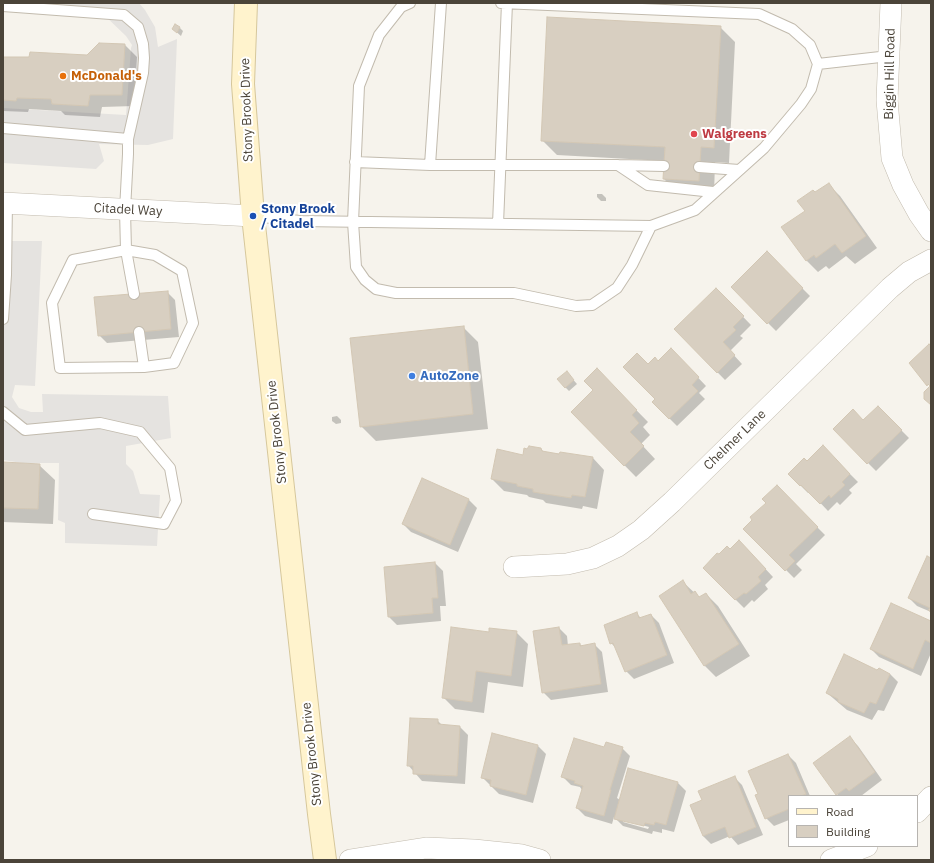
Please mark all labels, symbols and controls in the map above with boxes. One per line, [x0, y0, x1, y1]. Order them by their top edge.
street label: Biggin Hill Road [881, 28, 899, 120]
street label: Stony Brook Drive [237, 58, 257, 162]
place label: McDonald's [71, 68, 142, 84]
marker: McDonald's [58, 71, 68, 81]
place label: Walgreens [702, 126, 767, 142]
marker: Walgreens [689, 129, 699, 139]
street label: Citadel Way [93, 200, 163, 220]
place label: Stony Brook / Citadel [261, 201, 335, 232]
marker: Stony Brook / Citadel [248, 211, 258, 221]
place label: AutoZone [420, 368, 479, 384]
marker: AutoZone [407, 371, 417, 381]
street label: Stony Brook Drive [264, 379, 290, 485]
street label: Chelmer Lane [701, 406, 769, 474]
street label: Stony Brook Drive [299, 701, 325, 807]
legend [788, 795, 918, 847]
text: Road [826, 804, 854, 819]
text: Building [826, 824, 870, 839]

